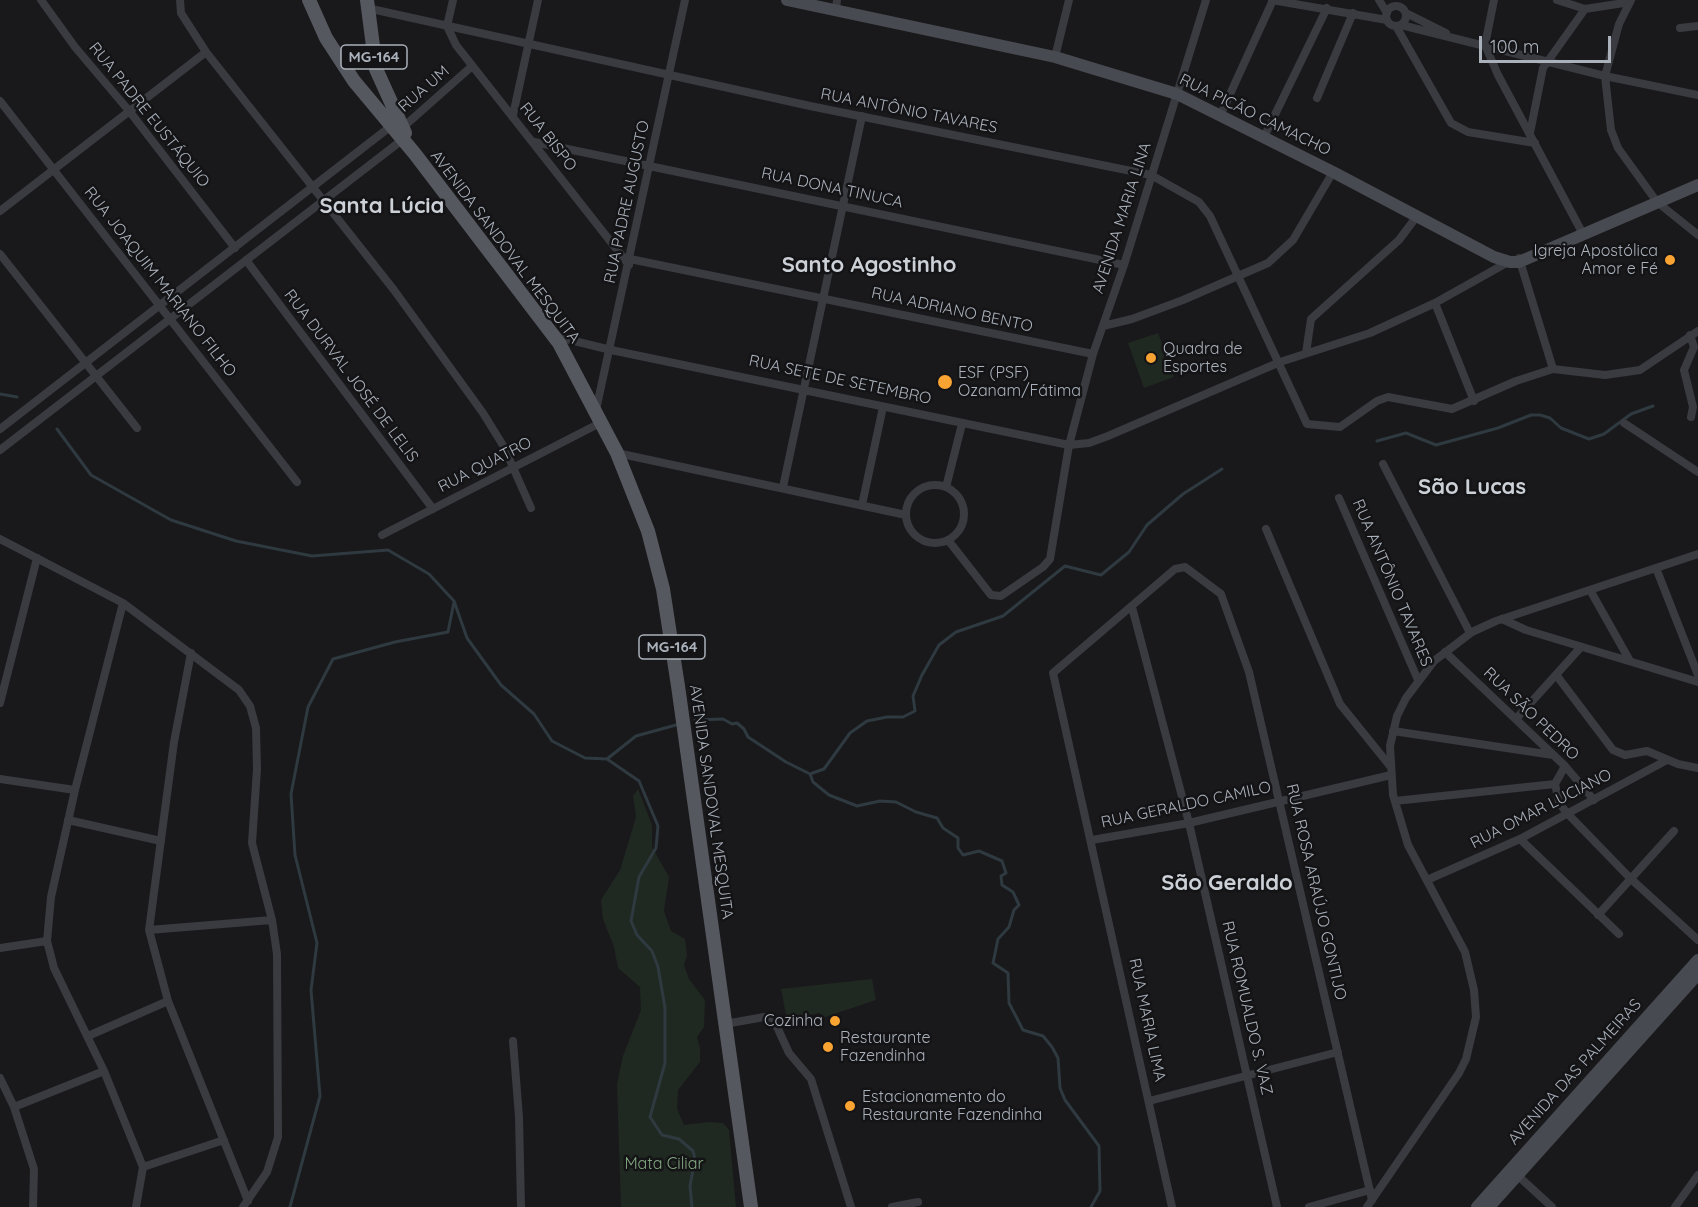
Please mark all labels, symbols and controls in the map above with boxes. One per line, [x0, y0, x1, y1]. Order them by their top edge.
scale bar [1482, 24, 1614, 62]
text: 100 m [1490, 35, 1539, 58]
street label: RUA PADRE EUSTÁQUIO [85, 39, 213, 191]
road number: MG-164 [341, 45, 407, 69]
street label: RUA UM [395, 62, 453, 116]
street label: RUA PICÃO CAMACHO [1176, 70, 1334, 160]
street label: RUA ANTÔNIO TAVARES [819, 84, 999, 138]
street label: RUA BISPO [515, 99, 581, 175]
street label: RUA PADRE AUGUSTO [600, 119, 654, 285]
street label: AVENIDA MARIA LINA [1088, 140, 1156, 296]
street label: AVENIDA SANDOVAL MESQUITA [426, 147, 584, 347]
street label: RUA DONA TINUCA [759, 164, 905, 212]
street label: RUA JOAQUIM MARIANO FILHO [80, 183, 240, 381]
district label: Santa Lúcia [320, 193, 444, 219]
place label: Igreja Apostólica Amor e Fé [1533, 241, 1658, 279]
district label: Santo Agostinho [782, 252, 956, 278]
marker: Igreja Apostólica Amor e Fé [1663, 253, 1677, 267]
street label: RUA ADRIANO BENTO [870, 284, 1034, 336]
street label: RUA DURVAL JOSÉ DE LELIS [280, 286, 422, 466]
place label: Quadra de Esportes [1163, 339, 1243, 377]
street label: RUA SETE DE SETEMBRO [747, 351, 933, 409]
marker: Quadra de Esportes [1144, 351, 1158, 365]
place label: ESF (PSF) Ozanam/Fátima [958, 363, 1081, 401]
marker: ESF (PSF) Ozanam/Fátima [936, 373, 954, 391]
street label: RUA QUATRO [435, 433, 535, 497]
district label: São Lucas [1418, 474, 1526, 500]
street label: RUA ANTÔNIO TAVARES [1348, 496, 1436, 670]
road number: MG-164 [639, 635, 705, 659]
street label: RUA SÃO PEDRO [1479, 663, 1583, 765]
street label: AVENIDA SANDOVAL MESQUITA [685, 683, 737, 921]
street label: RUA OMAR LUCIANO [1467, 765, 1615, 853]
street label: RUA GERALDO CAMILO [1099, 778, 1273, 832]
street label: RUA ROSA ARAÚJO GONTIJO [1282, 782, 1350, 1002]
district label: São Geraldo [1161, 870, 1293, 896]
street label: RUA ROMUALDO S. VAZ [1218, 919, 1276, 1097]
street label: RUA MARIA LIMA [1125, 957, 1169, 1083]
street label: AVENIDA DAS PALMEIRAS [1504, 995, 1646, 1149]
place label: Cozinha [764, 1011, 823, 1031]
marker: Cozinha [828, 1014, 842, 1028]
place label: Restaurante Fazendinha [840, 1028, 931, 1066]
marker: Restaurante Fazendinha [821, 1040, 835, 1054]
place label: Estacionamento do Restaurante Fazendinha [862, 1087, 1042, 1125]
marker: Estacionamento do Restaurante Fazendinha [843, 1099, 857, 1113]
park label: Mata Ciliar [624, 1154, 704, 1174]

